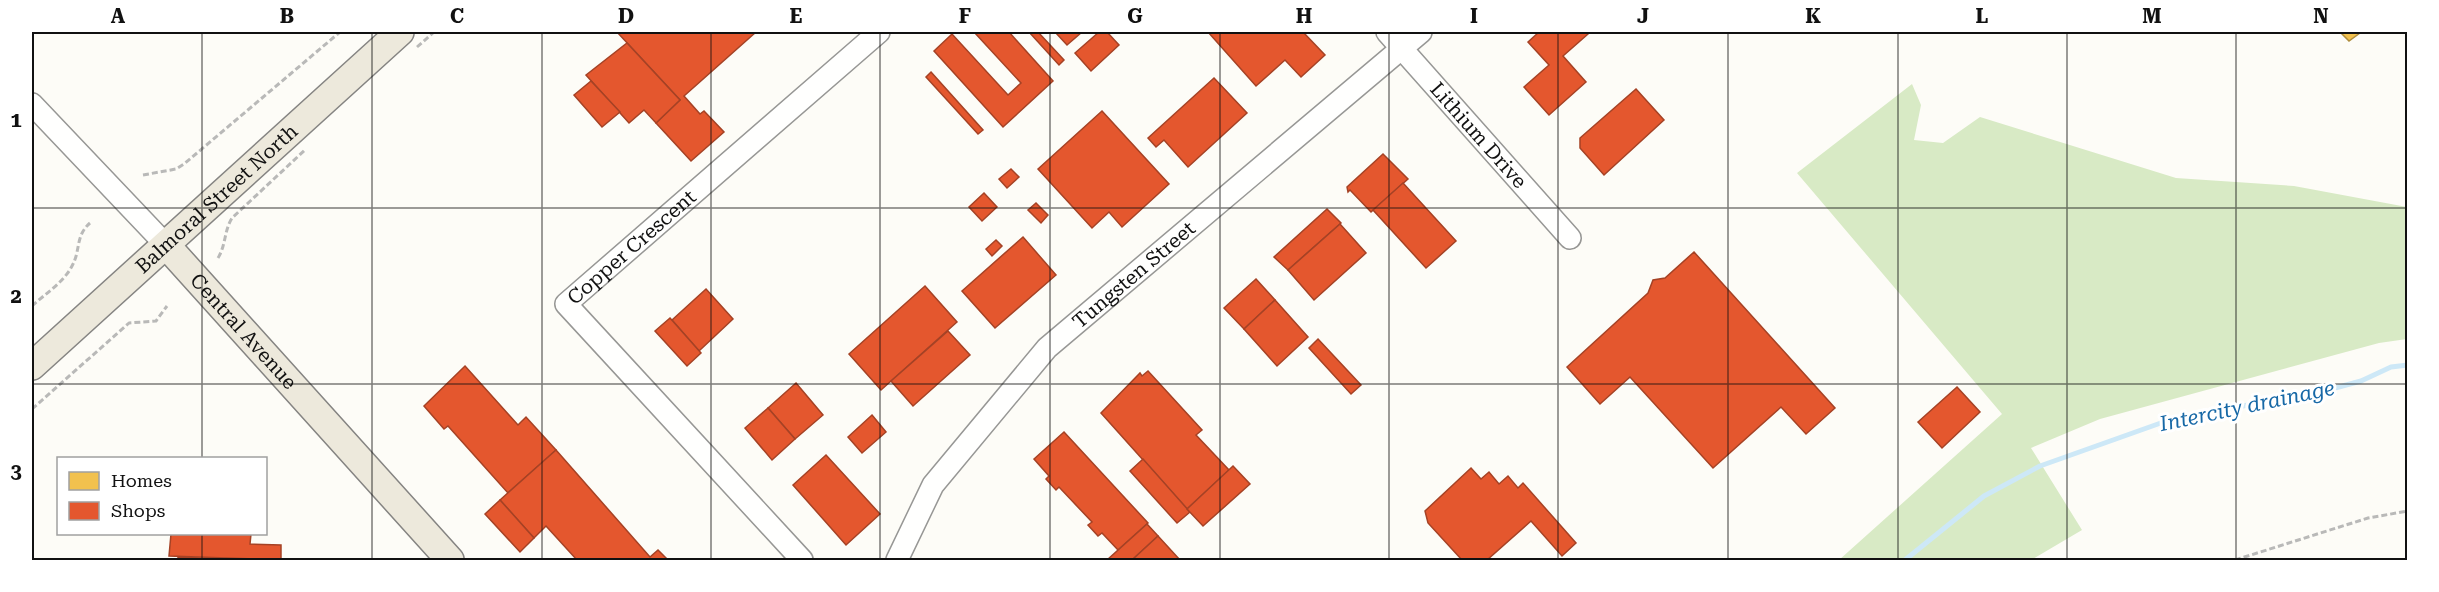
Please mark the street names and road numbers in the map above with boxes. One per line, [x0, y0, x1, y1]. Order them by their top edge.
street label: Lithium Drive [1425, 77, 1532, 193]
street label: Balmoral Street North [130, 119, 302, 278]
street label: Copper Crescent [562, 184, 701, 309]
street label: Tungsten Street [1068, 216, 1200, 333]
street label: Central Avenue [185, 268, 302, 394]

